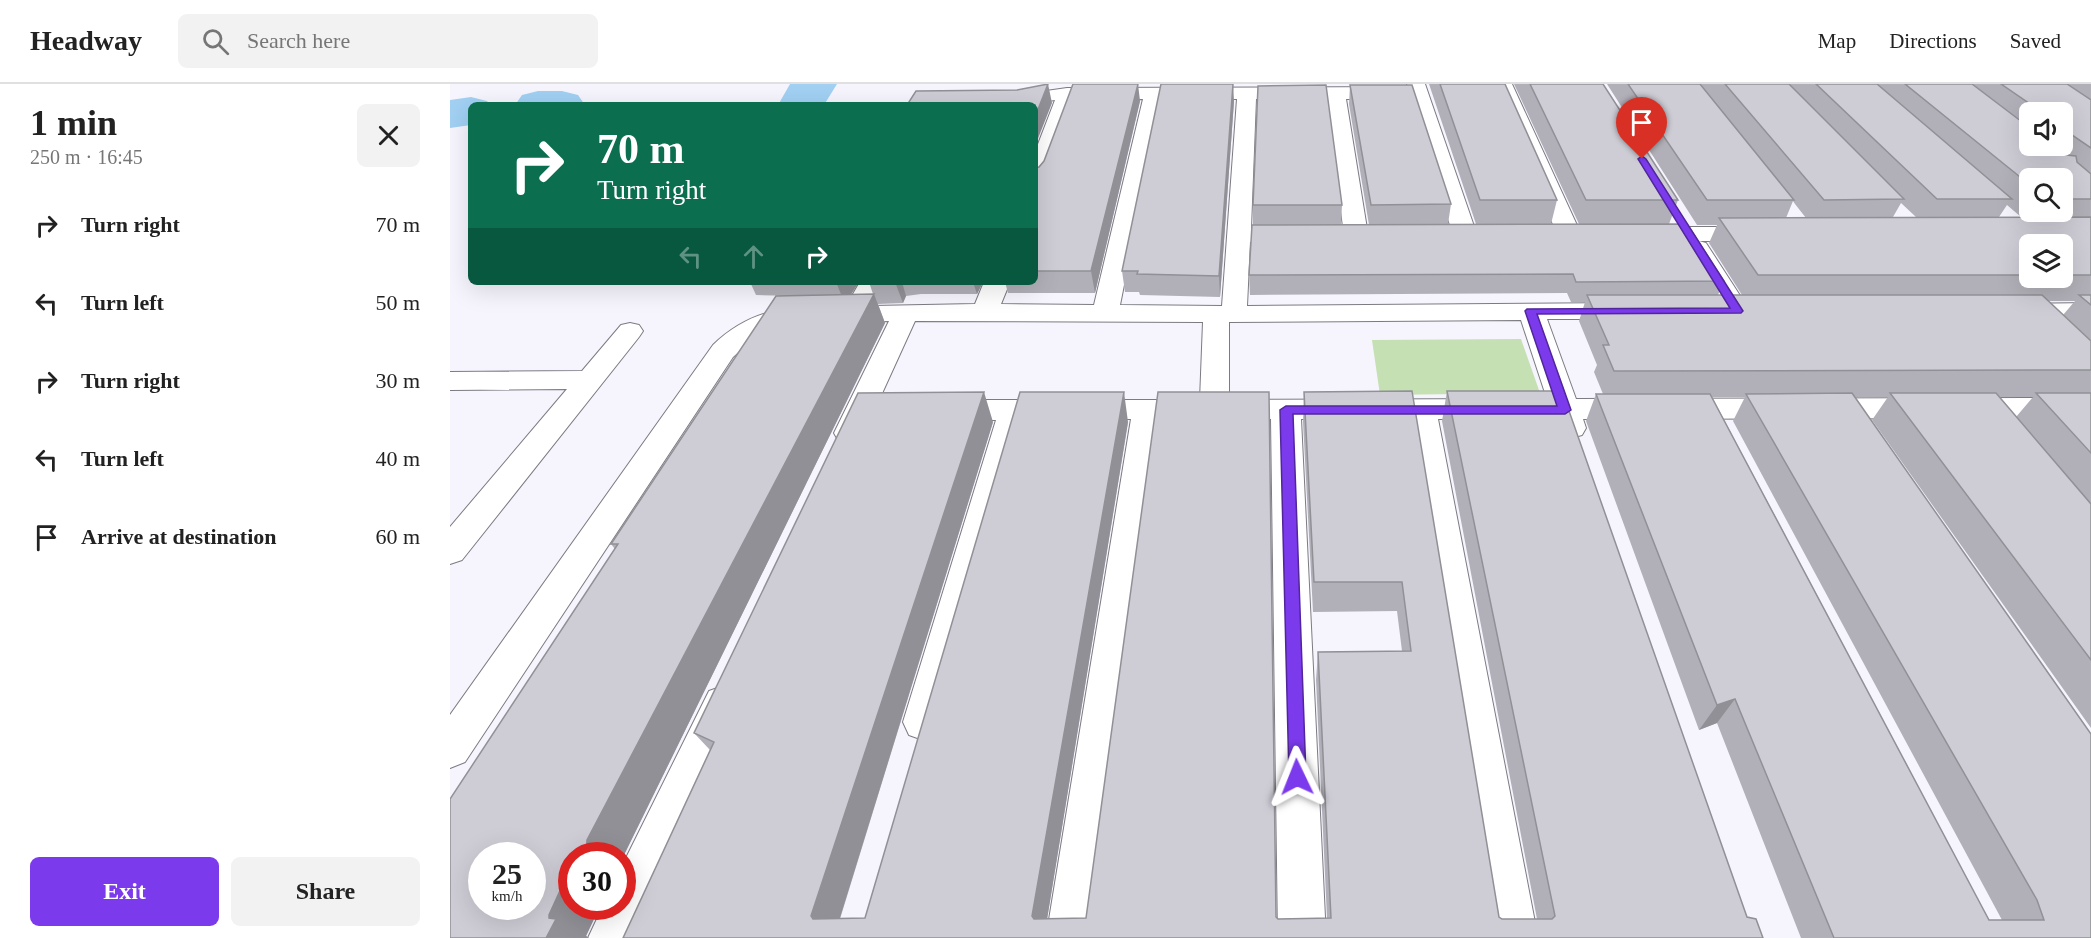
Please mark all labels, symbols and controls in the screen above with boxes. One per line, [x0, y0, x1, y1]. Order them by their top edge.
search box [178, 14, 598, 68]
text: Headway [30, 25, 142, 56]
icon: search [199, 25, 232, 58]
text: Search here [247, 28, 350, 53]
text: Map [1818, 29, 1856, 53]
text: Directions [1889, 29, 1977, 53]
text: Saved [2010, 29, 2061, 53]
pin [1616, 97, 1667, 159]
map controls [2019, 102, 2073, 288]
button: sound [2019, 102, 2073, 156]
text: 1 min [30, 103, 117, 143]
button: close [357, 104, 420, 167]
icon: arrive [1625, 106, 1658, 139]
icon: right [498, 126, 576, 204]
text: 70 m [597, 126, 685, 172]
text: 250 m · 16:45 [30, 146, 143, 168]
button: search [2019, 168, 2073, 222]
text: Turn right [597, 175, 706, 205]
icon: right [30, 209, 63, 242]
text: Turn right [81, 212, 180, 237]
text: 70 m [375, 212, 420, 237]
button: layers [2019, 234, 2073, 288]
icon: left [674, 240, 707, 273]
icon: ahead [737, 240, 770, 273]
icon: right [800, 240, 833, 273]
icon: left [30, 287, 63, 320]
text: Turn left [81, 290, 164, 315]
text: 50 m [375, 290, 420, 315]
icon: right [30, 365, 63, 398]
text: Turn right [81, 368, 180, 393]
text: 30 m [375, 368, 420, 393]
icon: left [30, 443, 63, 476]
text: Turn left [81, 446, 164, 471]
text: 40 m [375, 446, 420, 471]
icon: arrive [30, 521, 63, 554]
text: Arrive at destination [81, 524, 277, 549]
text: 60 m [375, 524, 420, 549]
position arrow [1265, 745, 1329, 809]
speed limit sign: 30 [558, 842, 636, 920]
button: Exit [30, 857, 219, 926]
button: Share [231, 857, 420, 926]
text: 25 [492, 857, 522, 890]
text: km/h [492, 888, 522, 904]

